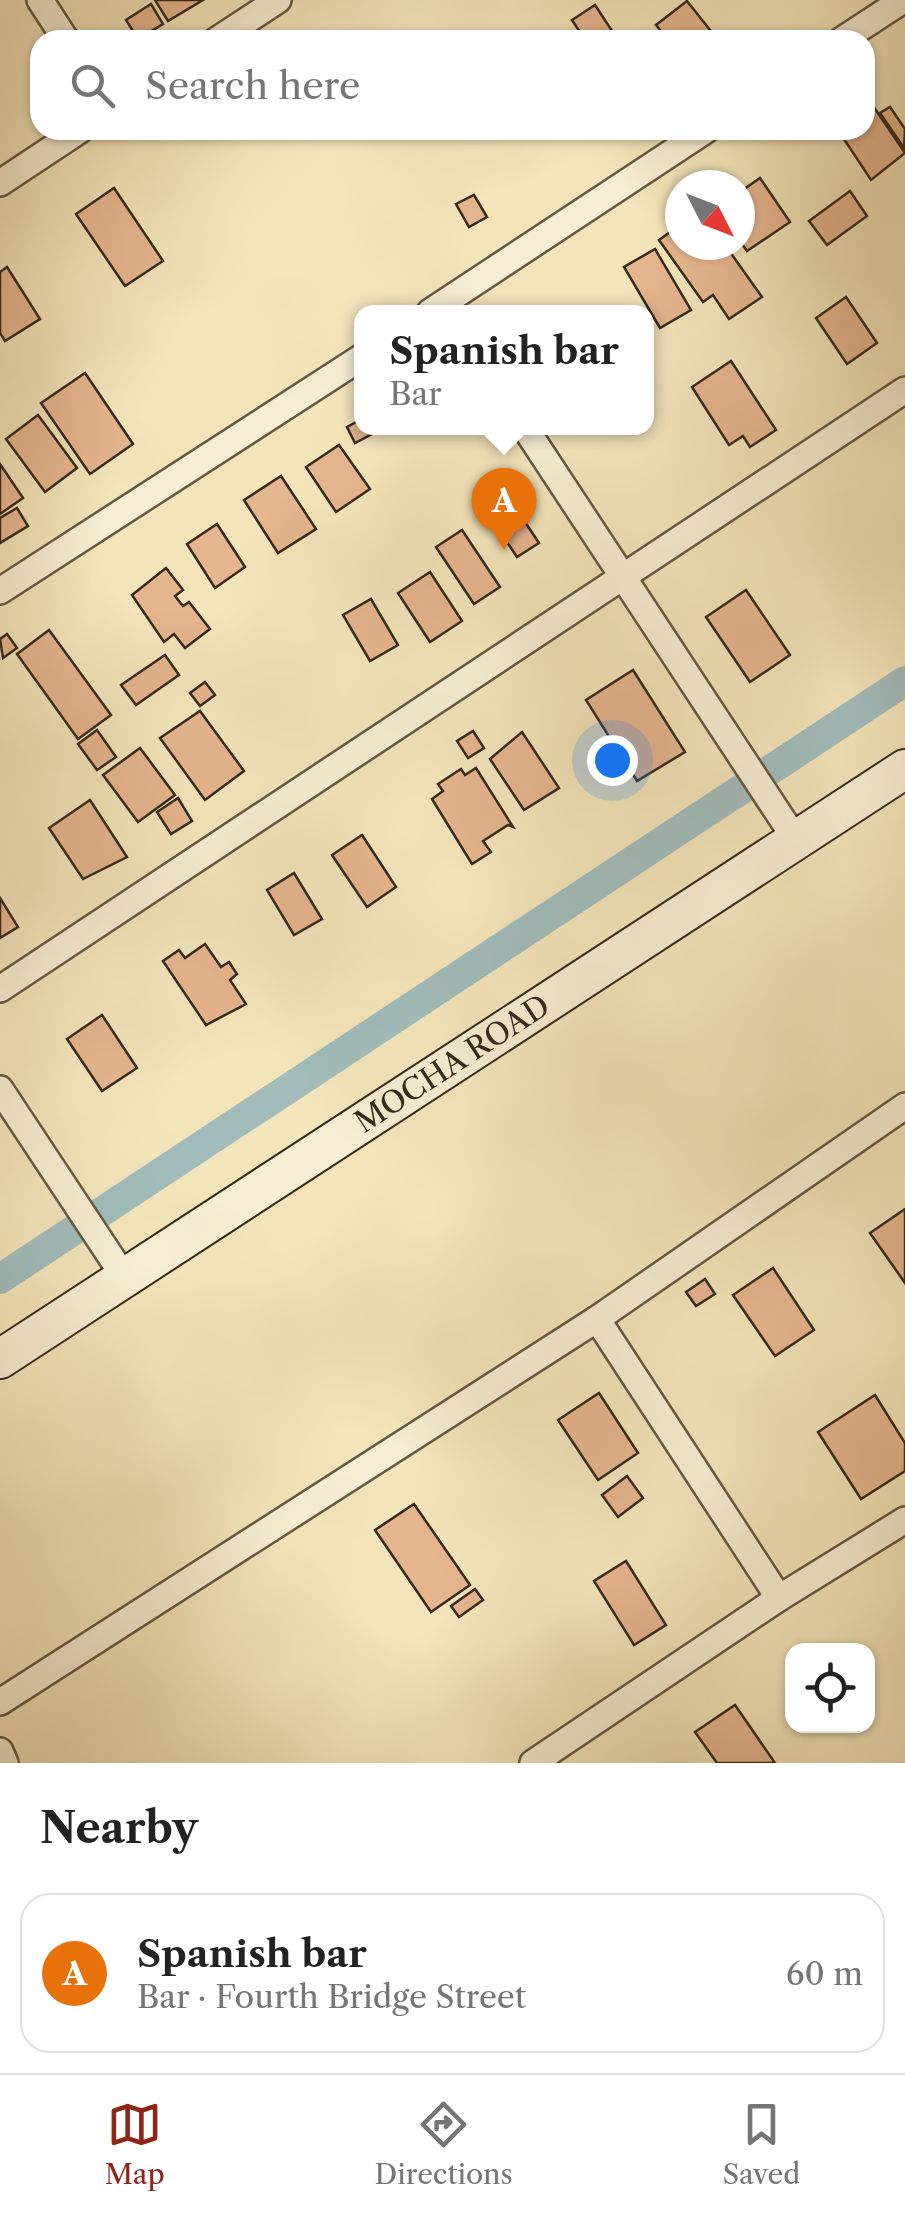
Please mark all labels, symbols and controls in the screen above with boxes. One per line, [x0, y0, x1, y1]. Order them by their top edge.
search box [30, 30, 875, 140]
icon: search [65, 58, 120, 113]
text: Search here [145, 62, 360, 109]
north arrow [665, 170, 755, 260]
popup [354, 305, 654, 435]
text: Spanish bar [389, 327, 619, 374]
text: Bar [389, 374, 442, 413]
pin: A [472, 468, 536, 550]
your location [587, 735, 638, 786]
street label: MOCHA ROAD [348, 987, 556, 1141]
map controls [785, 1643, 875, 1733]
button: locate [785, 1643, 875, 1733]
text: Nearby [40, 1802, 198, 1854]
text: Spanish bar [137, 1930, 367, 1977]
text: A [62, 1954, 87, 1993]
text: 60 m [786, 1954, 863, 1993]
text: Bar · Fourth Bridge Street [137, 1977, 526, 2016]
tab: Map [105, 2097, 165, 2191]
tab: Directions [374, 2097, 513, 2191]
tab: Saved [722, 2097, 800, 2191]

